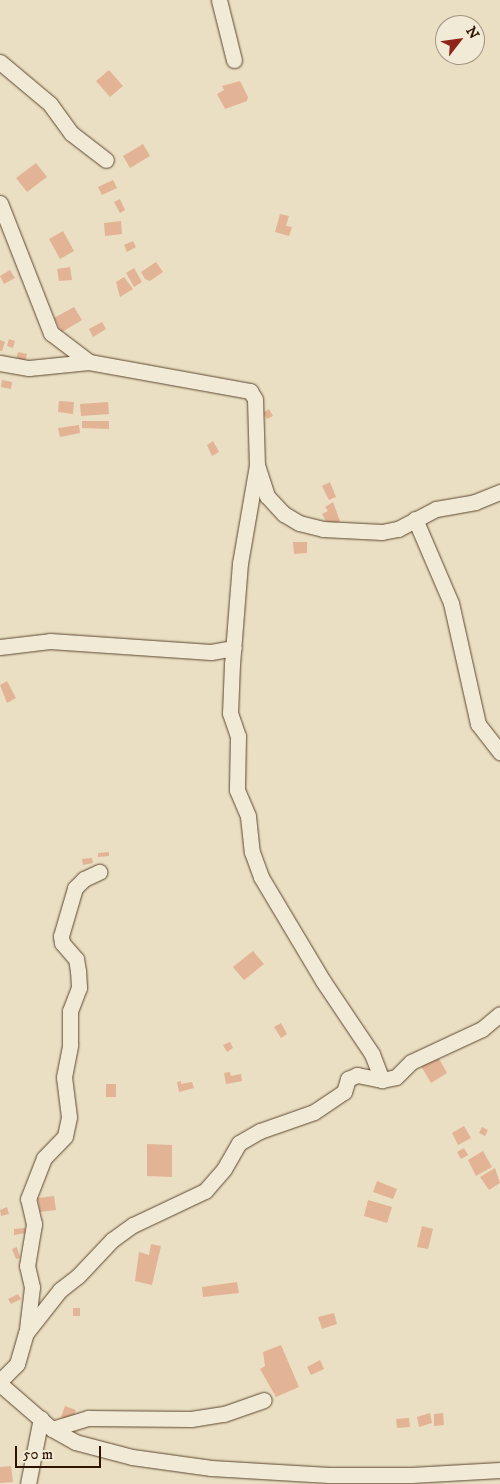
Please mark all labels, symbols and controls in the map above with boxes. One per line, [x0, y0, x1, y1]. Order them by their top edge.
north arrow [435, 15, 485, 65]
text: N [461, 24, 483, 42]
scale bar [18, 1436, 104, 1468]
text: 50 m [23, 1445, 53, 1464]

